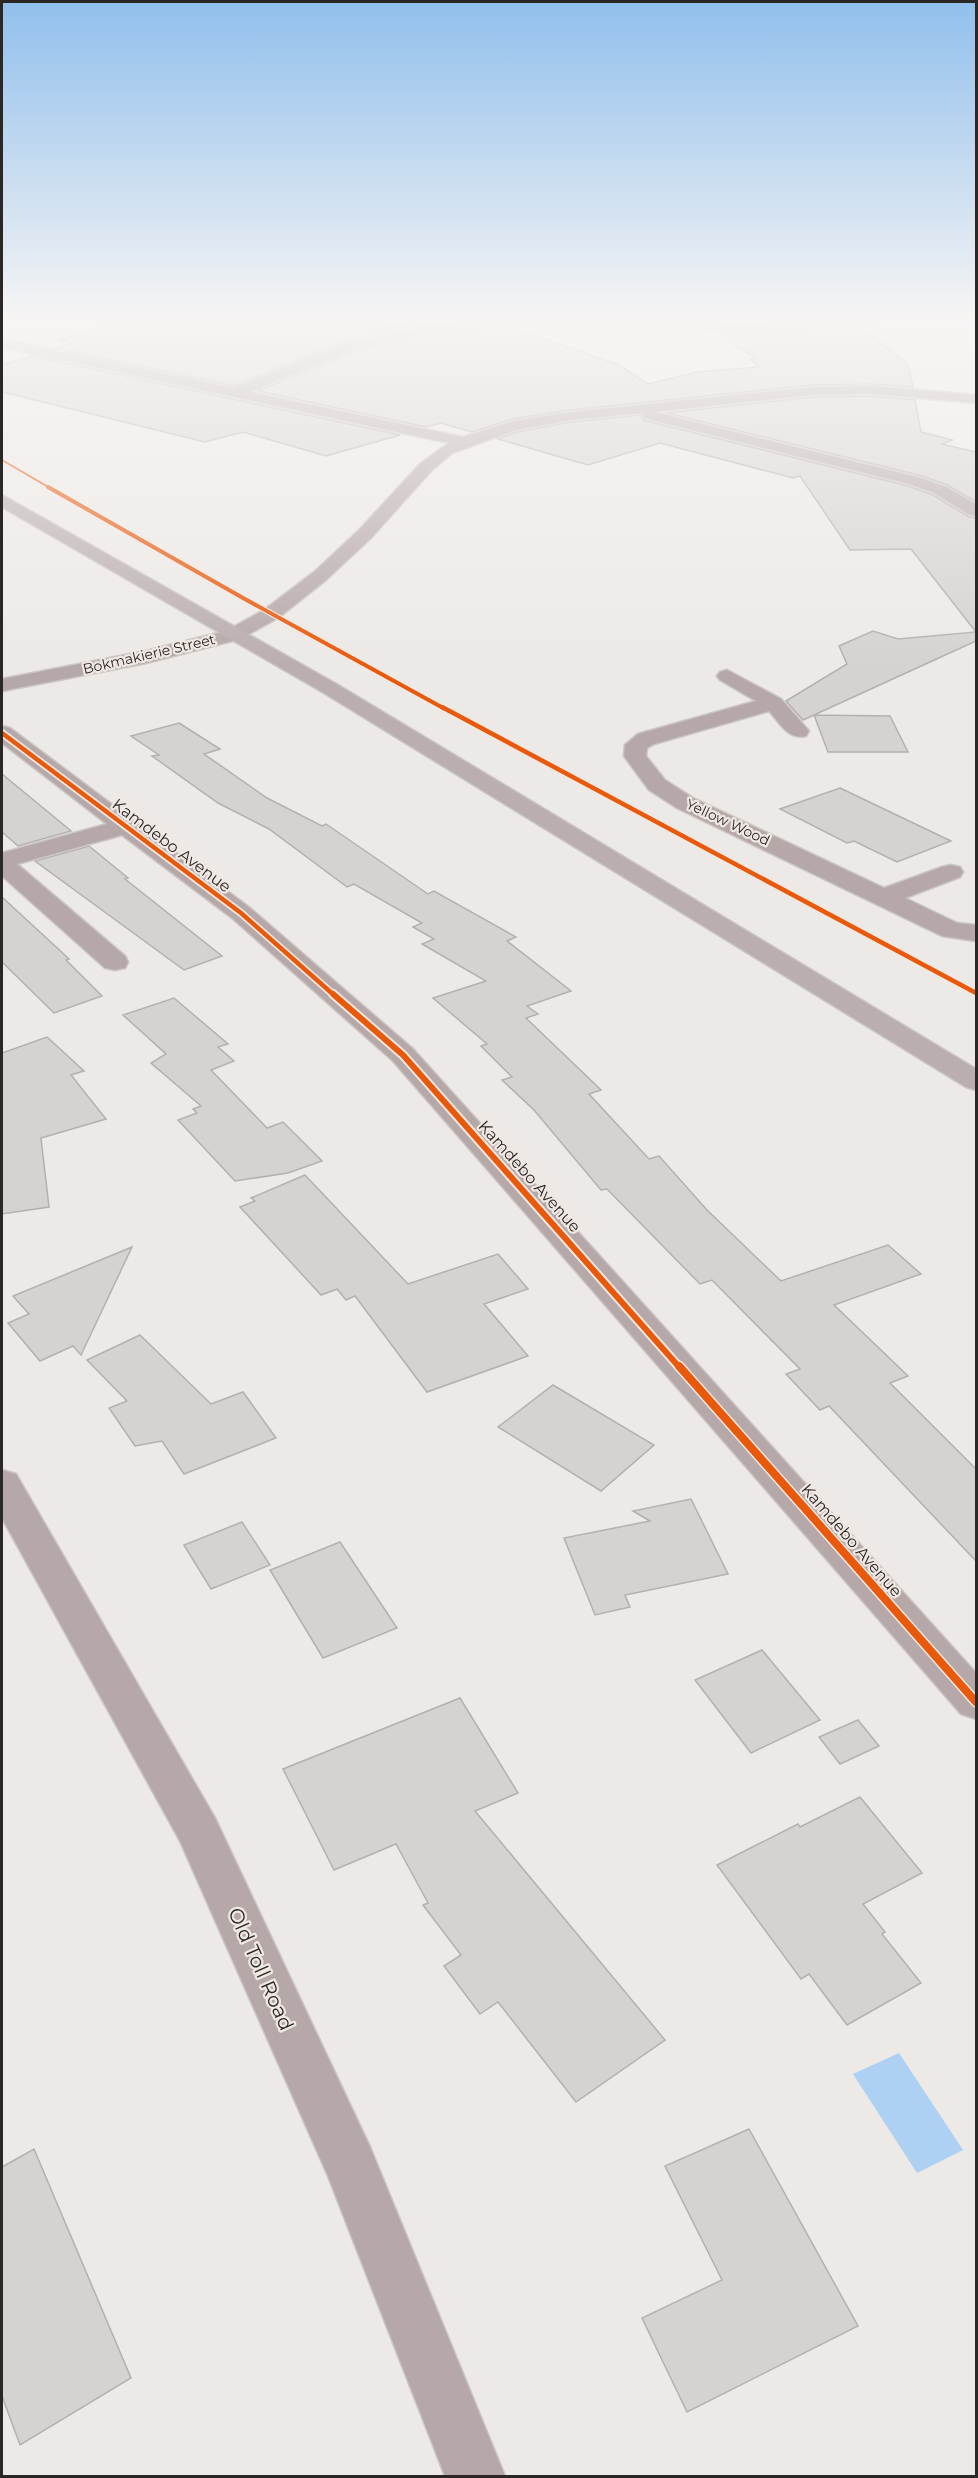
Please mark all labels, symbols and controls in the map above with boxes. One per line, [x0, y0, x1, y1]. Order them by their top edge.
street label: Bokmakierie Street [81, 630, 217, 678]
street label: Kamdebo Avenue [109, 795, 235, 896]
street label: Yellow Wood [683, 795, 773, 849]
street label: Kamdebo Avenue [475, 1117, 585, 1236]
street label: Kamdebo Avenue [797, 1480, 906, 1601]
street label: Old Toll Road [223, 1904, 299, 2034]

